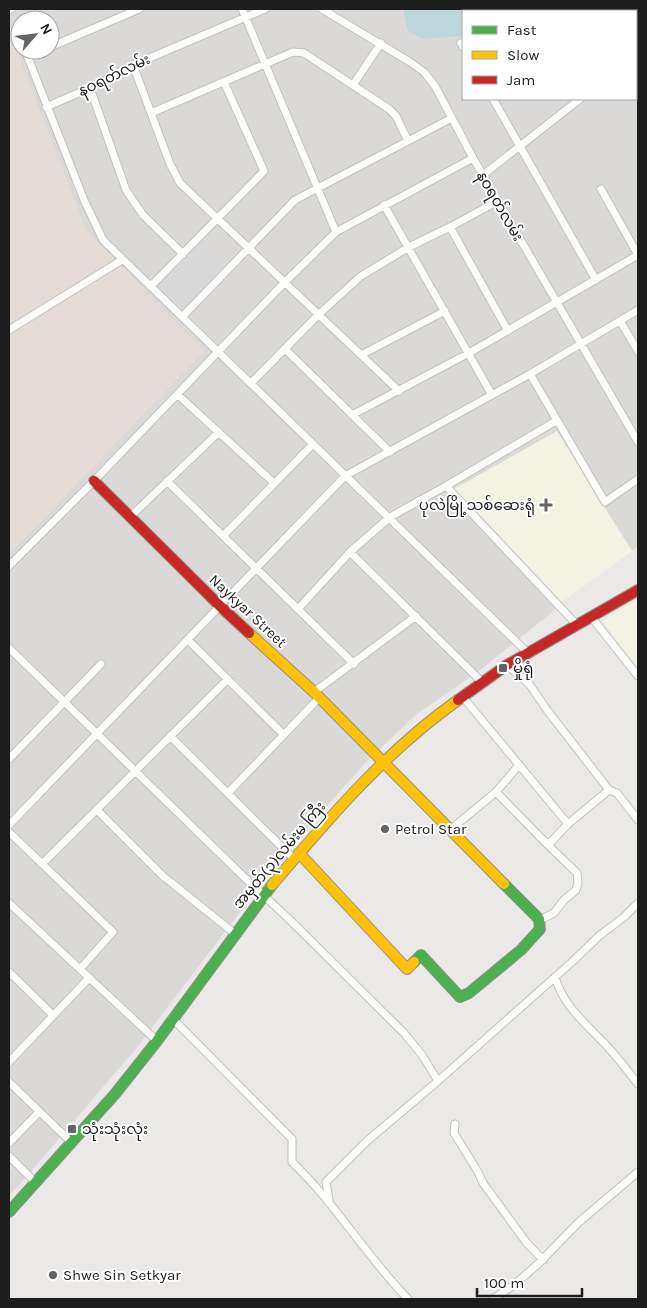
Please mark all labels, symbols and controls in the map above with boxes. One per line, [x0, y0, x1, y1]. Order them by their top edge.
north arrow [10, 10, 60, 60]
legend [462, 10, 637, 100]
text: N [36, 21, 56, 38]
text: Fast [507, 21, 537, 39]
text: Slow [507, 46, 539, 64]
street label: နဝရတ်လမ်း [75, 49, 154, 103]
text: Jam [507, 71, 535, 89]
street label: နဝရတ်လမ်း [470, 167, 528, 246]
place label: ပုလဲမြို့သစ်ဆေးရုံ [419, 495, 535, 517]
marker: ပုလဲမြို့သစ်ဆေးရုံ [539, 498, 553, 512]
street label: Naykyar Street [206, 571, 291, 652]
place label: မှိုရုံ [513, 658, 533, 680]
marker: မှိုရုံ [497, 662, 509, 674]
street label: အမှတ်(၃)လမ်းမ ကြီး [228, 797, 331, 914]
place label: Petrol Star [395, 820, 467, 838]
marker: Petrol Star [379, 823, 391, 835]
place label: သုံးသုံးလုံး [82, 1120, 148, 1141]
marker: သုံးသုံးလုံး [66, 1123, 78, 1135]
place label: Shwe Sin Setkyar [63, 1266, 181, 1284]
scale bar [477, 1266, 582, 1298]
marker: Shwe Sin Setkyar [47, 1269, 59, 1281]
text: 100 m [484, 1274, 524, 1292]

